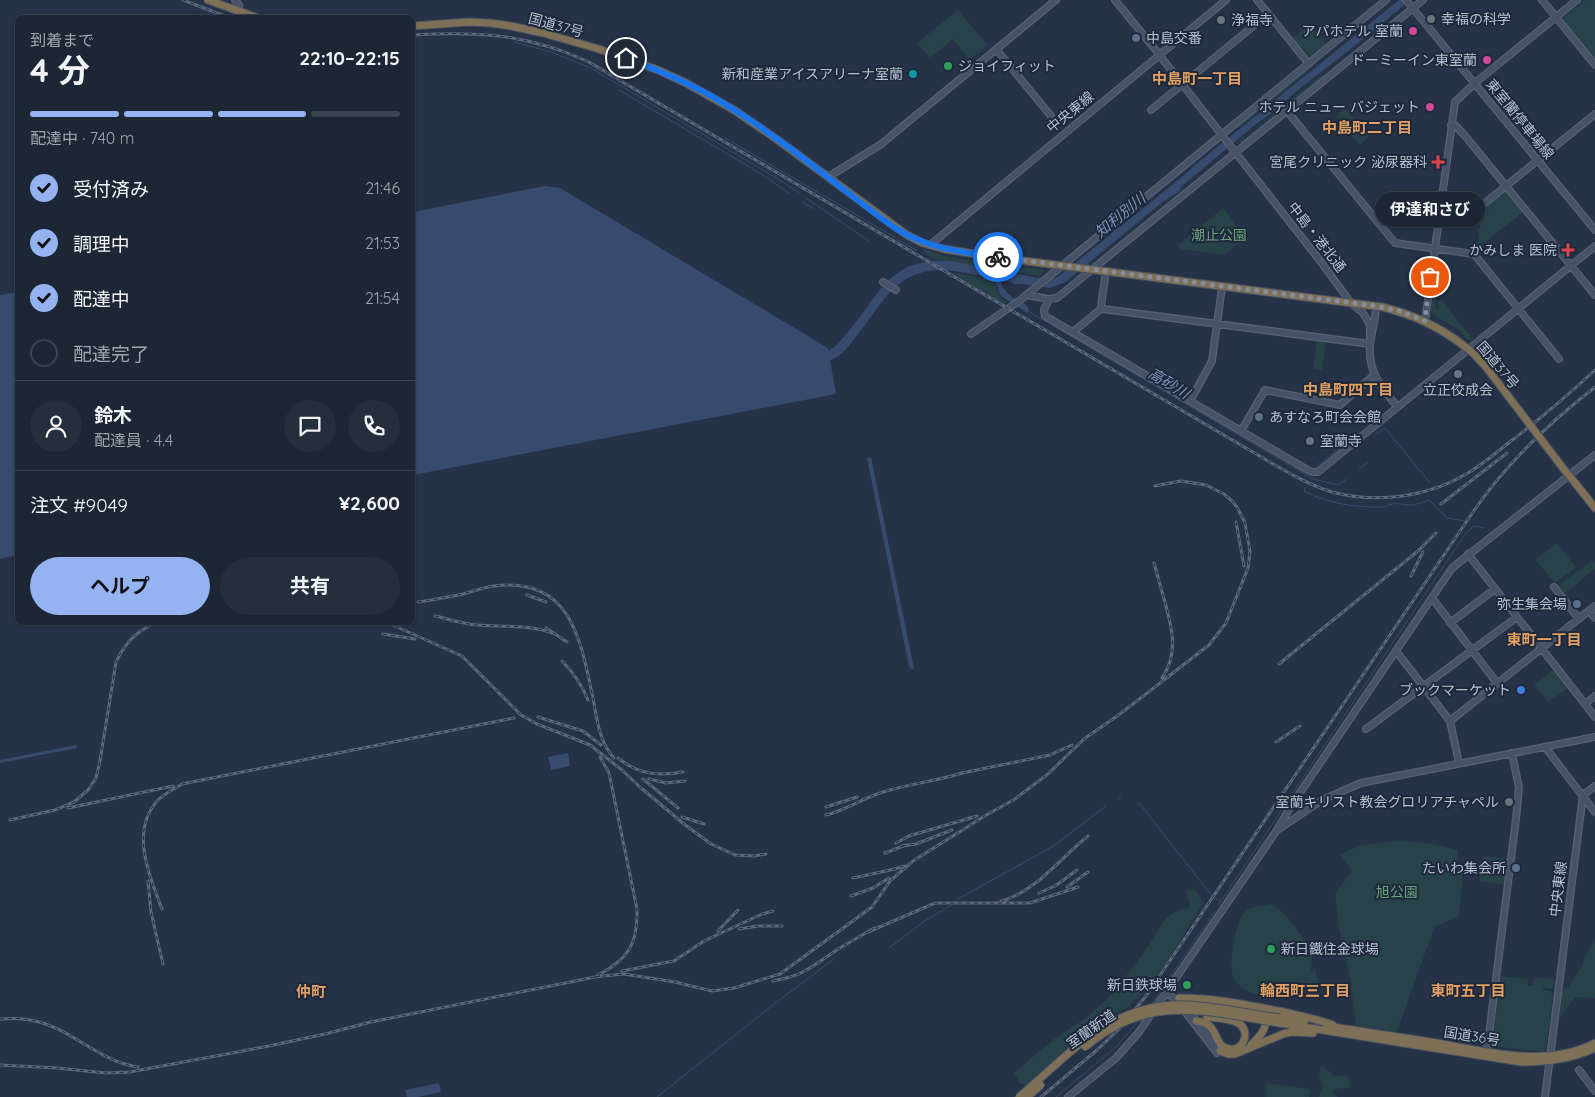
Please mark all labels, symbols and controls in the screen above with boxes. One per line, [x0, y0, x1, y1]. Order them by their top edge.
street label: 国道37号 [526, 9, 586, 41]
place label: 幸福の科学 [1441, 10, 1511, 28]
place label: 浄福寺 [1231, 11, 1273, 29]
marker: 幸福の科学 [1425, 13, 1437, 25]
marker: 浄福寺 [1215, 14, 1227, 26]
place label: アパホテル 室蘭 [1301, 22, 1403, 40]
marker: アパホテル 室蘭 [1407, 25, 1419, 37]
place label: 中島交番 [1146, 29, 1202, 47]
text: 到着まで [30, 30, 94, 50]
marker: 中島交番 [1130, 32, 1142, 44]
pin [605, 37, 647, 79]
icon: home [612, 44, 640, 72]
text: 22:10–22:15 [299, 46, 400, 70]
text: 4 分 [30, 50, 90, 90]
place label: ドーミーイン東室蘭 [1351, 51, 1477, 69]
marker: ドーミーイン東室蘭 [1481, 54, 1493, 66]
place label: ジョイフィット [958, 57, 1056, 75]
marker: ジョイフィット [942, 60, 954, 72]
place label: 新和産業アイスアリーナ室蘭 [722, 65, 903, 83]
marker: 新和産業アイスアリーナ室蘭 [907, 68, 919, 80]
district label: 中島町一丁目 [1152, 69, 1242, 88]
street label: 東室蘭停車場線 [1482, 75, 1558, 163]
street label: 中央東線 [1043, 87, 1097, 137]
place label: ホテル ニュー バジェット [1258, 98, 1420, 116]
marker: ホテル ニュー バジェット [1424, 101, 1436, 113]
district label: 中島町二丁目 [1322, 118, 1412, 137]
text: 配達中 · 740 m [30, 128, 134, 148]
place label: 宮尾クリニック 泌尿器科 [1269, 153, 1427, 171]
marker: 宮尾クリニック 泌尿器科 [1431, 155, 1445, 169]
icon: check [30, 174, 58, 202]
text: 受付済み [73, 177, 149, 201]
text: 21:46 [365, 178, 400, 198]
water label: 知利別川 [1091, 187, 1151, 241]
callout: 伊達和さび [1375, 192, 1485, 227]
street label: 中島・港北通 [1284, 198, 1350, 276]
text: 伊達和さび [1390, 199, 1470, 219]
park label: 潮止公園 [1191, 226, 1247, 244]
icon: check [30, 229, 58, 257]
text: 調理中 [73, 232, 130, 256]
courier [973, 232, 1023, 282]
text: 21:53 [365, 233, 400, 253]
place label: かみしま 医院 [1469, 241, 1557, 259]
icon: bike [984, 243, 1012, 271]
marker: かみしま 医院 [1561, 243, 1575, 257]
pin [1409, 256, 1451, 298]
icon: bag [1416, 263, 1444, 291]
icon: check [30, 284, 58, 312]
text: 配達中 [73, 287, 130, 311]
text: 21:54 [365, 288, 400, 308]
street label: 国道37号 [1473, 338, 1523, 392]
text: 配達完了 [73, 342, 149, 366]
water label: 高砂川 [1145, 363, 1195, 404]
marker: 立正佼成会 [1452, 368, 1464, 380]
district label: 中島町四丁目 [1303, 380, 1393, 399]
place label: 立正佼成会 [1423, 381, 1493, 399]
button: person [30, 400, 82, 452]
button: chat [284, 400, 336, 452]
button: phone [348, 400, 400, 452]
text: 鈴木 [94, 403, 132, 427]
place label: あすなろ町会会館 [1269, 408, 1381, 426]
marker: あすなろ町会会館 [1253, 411, 1265, 423]
text: 配達員 · 4.4 [94, 430, 173, 450]
place label: 室蘭寺 [1320, 432, 1362, 450]
marker: 室蘭寺 [1304, 435, 1316, 447]
text: ¥2,600 [339, 491, 400, 515]
text: 注文 #9049 [30, 493, 128, 517]
button: ヘルプ [30, 557, 210, 615]
button: 共有 [220, 557, 400, 615]
place label: 弥生集会場 [1497, 595, 1567, 613]
marker: 弥生集会場 [1571, 598, 1583, 610]
district label: 東町一丁目 [1506, 630, 1582, 649]
place label: ブックマーケット [1399, 681, 1511, 699]
marker: ブックマーケット [1515, 684, 1527, 696]
place label: 室蘭キリスト教会グロリアチャペル [1275, 793, 1499, 811]
marker: 室蘭キリスト教会グロリアチャペル [1503, 796, 1515, 808]
place label: たいわ集会所 [1422, 859, 1506, 877]
street label: 中央東線 [1546, 860, 1570, 918]
marker: たいわ集会所 [1510, 862, 1522, 874]
park label: 旭公園 [1376, 883, 1418, 901]
place label: 新日鐵住金球場 [1281, 940, 1379, 958]
marker: 新日鐵住金球場 [1265, 943, 1277, 955]
place label: 新日鉄球場 [1107, 976, 1177, 994]
marker: 新日鉄球場 [1181, 979, 1193, 991]
district label: 輪西町三丁目 [1260, 981, 1350, 1000]
district label: 東町五丁目 [1430, 981, 1506, 1000]
district label: 仲町 [296, 982, 326, 1001]
street label: 室蘭新道 [1063, 1006, 1119, 1052]
street label: 国道36号 [1443, 1023, 1501, 1049]

